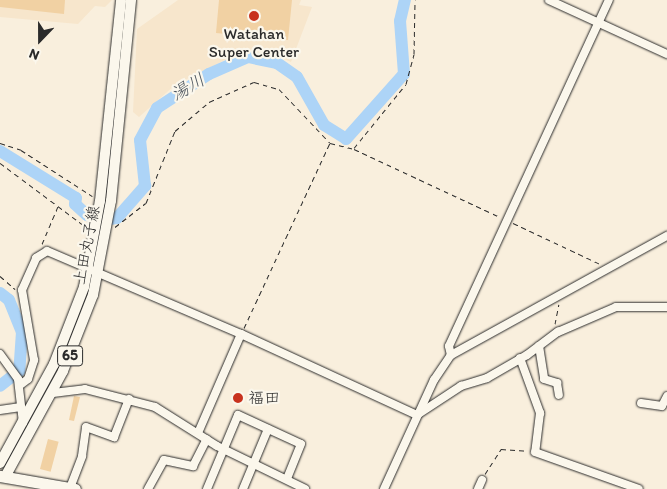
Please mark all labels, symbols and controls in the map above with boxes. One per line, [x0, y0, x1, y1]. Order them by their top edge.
marker: Watahan Super Center [248, 10, 260, 22]
north arrow [15, 15, 65, 65]
place label: Watahan Super Center [209, 24, 299, 62]
text: N [27, 45, 42, 64]
water label: 湯川 [167, 69, 209, 105]
street label: 上田丸子線 [70, 204, 104, 286]
road number: 65 [56, 344, 84, 368]
place label: 福田 [248, 388, 280, 408]
marker: 福田 [232, 392, 244, 404]

